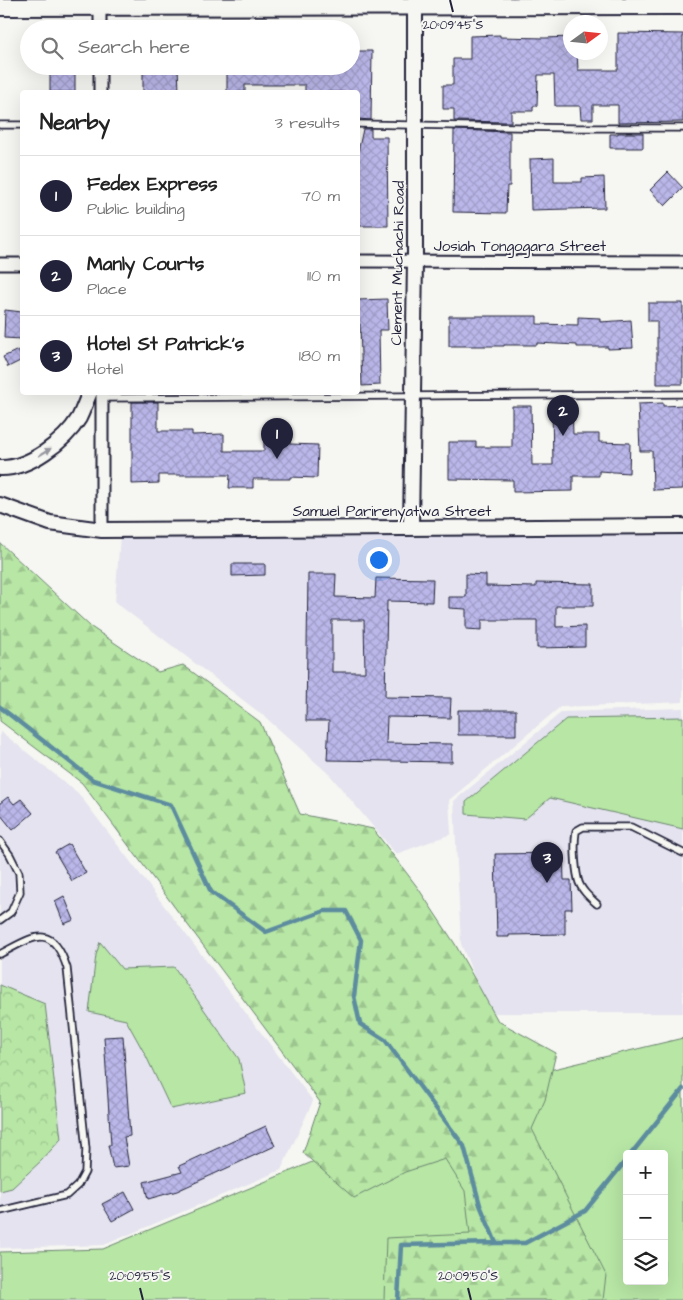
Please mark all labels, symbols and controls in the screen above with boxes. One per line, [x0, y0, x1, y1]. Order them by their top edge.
north arrow [563, 15, 608, 60]
text: 20°09'45"S [423, 17, 484, 34]
search box [20, 20, 360, 75]
icon: search [38, 34, 66, 62]
text: Search here [78, 34, 190, 61]
text: Nearby [40, 108, 110, 137]
text: 3 results [275, 112, 340, 134]
text: Fedex Express [87, 171, 218, 198]
street label: Clement Muchachi Road [386, 180, 410, 346]
text: 1 [55, 185, 57, 207]
text: 70 m [301, 185, 340, 207]
text: Public building [87, 198, 185, 220]
street label: Josiah Tongogara Street [434, 236, 606, 258]
text: Manly Courts [87, 251, 204, 278]
text: 2 [51, 265, 61, 287]
text: 110 m [307, 265, 340, 287]
text: Place [87, 278, 127, 300]
text: Hotel St Patrick's [87, 331, 244, 358]
text: 3 [52, 345, 60, 367]
text: 180 m [299, 345, 340, 367]
text: Hotel [87, 358, 123, 380]
pin: 2 [547, 395, 579, 436]
pin: 1 [261, 418, 293, 459]
one-way arrow [38, 447, 51, 456]
street label: Samuel Parirenyatwa Street [293, 501, 491, 523]
your location [366, 547, 392, 573]
pin: 3 [531, 842, 563, 883]
map controls [623, 1150, 668, 1285]
button: + [623, 1150, 668, 1195]
button: − [623, 1195, 668, 1240]
button: layers [623, 1240, 668, 1285]
text: 20°09'55"S [110, 1268, 171, 1285]
text: 20°09'50"S [438, 1268, 498, 1285]

